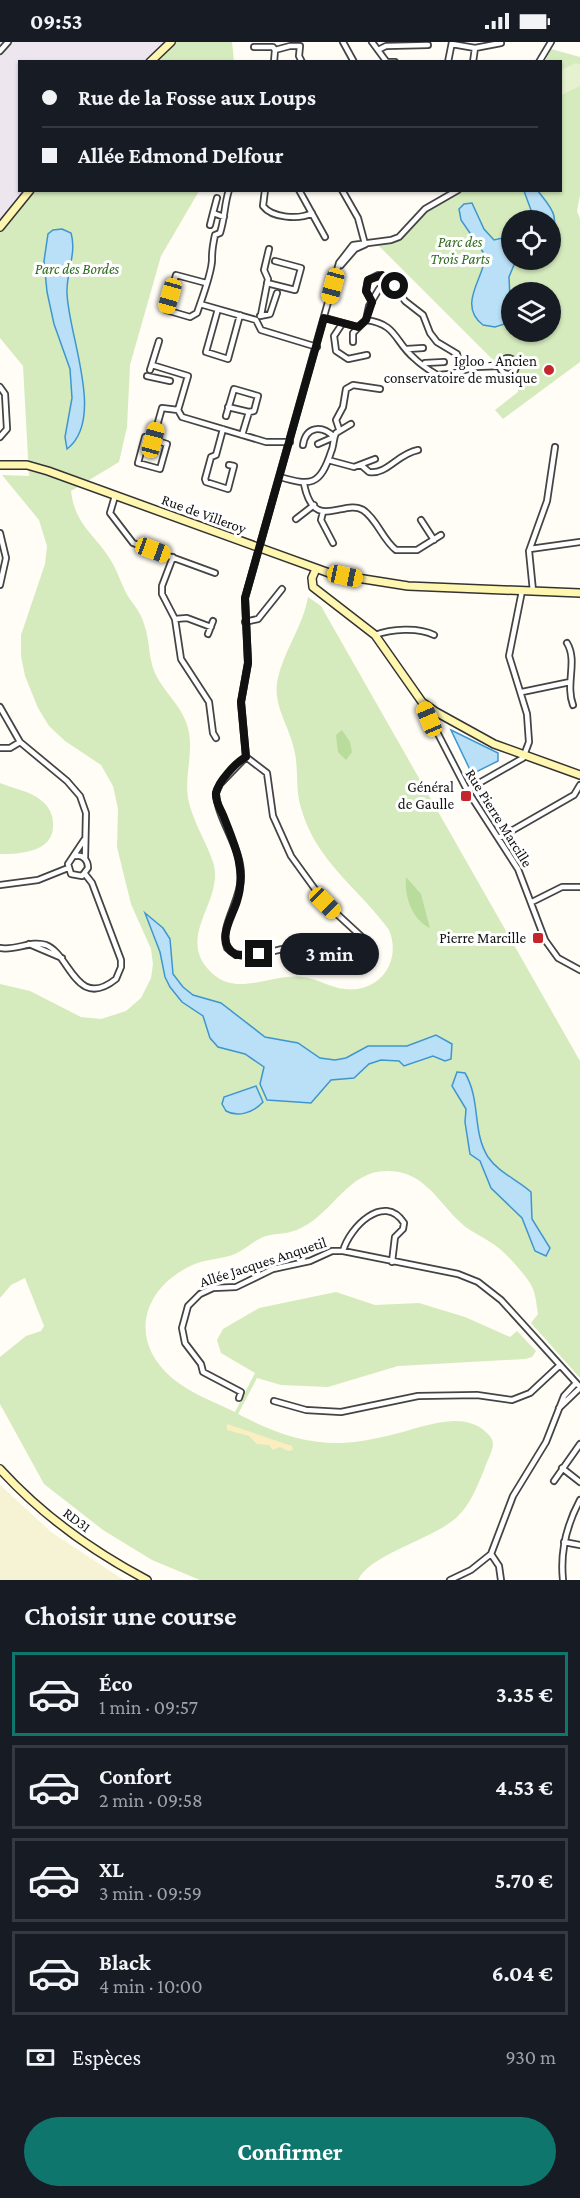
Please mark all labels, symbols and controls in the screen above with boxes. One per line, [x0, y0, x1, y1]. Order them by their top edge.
text: 09:53 [30, 9, 83, 34]
text: Rue de la Fosse aux Loups [78, 85, 316, 110]
text: Allée Edmond Delfour [78, 143, 284, 168]
map controls [501, 210, 561, 342]
button: locate [501, 210, 561, 270]
park label: Parc des Trois Parts [430, 234, 490, 267]
park label: Parc des Bordes [35, 261, 120, 277]
car [320, 266, 346, 306]
route start [381, 272, 408, 299]
car [156, 276, 184, 316]
button: layers [501, 282, 561, 342]
place label: Igloo - Ancien conservatoire de musique [384, 353, 537, 387]
marker: Igloo - Ancien conservatoire de musique [542, 363, 556, 377]
car [140, 420, 166, 460]
street label: Rue de Villeroy [159, 491, 249, 538]
car [133, 535, 173, 565]
car [326, 563, 364, 589]
car [414, 699, 444, 739]
street label: Rue Pierre Marcille [462, 766, 536, 870]
place label: Général de Gaulle [398, 779, 454, 812]
marker: Général de Gaulle [459, 789, 473, 803]
car [306, 884, 344, 922]
place label: Pierre Marcille [439, 930, 526, 946]
marker: Pierre Marcille [531, 931, 545, 945]
callout: 3 min [280, 933, 379, 975]
route end [245, 940, 272, 967]
text: 3 min [306, 943, 353, 965]
street label: Allée Jacques Anquetil [198, 1234, 329, 1291]
street label: RD31 [60, 1505, 94, 1536]
text: Choisir une course [24, 1601, 237, 1631]
icon: car [27, 1667, 81, 1721]
text: Éco [99, 1671, 133, 1696]
text: 3.35 € [496, 1682, 553, 1707]
text: 1 min · 09:57 [99, 1696, 198, 1718]
icon: car [27, 1760, 81, 1814]
text: Confort [99, 1764, 172, 1789]
text: 4.53 € [495, 1775, 553, 1800]
text: 2 min · 09:58 [99, 1789, 203, 1811]
icon: car [27, 1853, 81, 1907]
text: XL [99, 1857, 124, 1882]
text: 5.70 € [494, 1868, 553, 1893]
text: 3 min · 09:59 [99, 1882, 202, 1904]
icon: car [27, 1946, 81, 2000]
text: Black [99, 1950, 151, 1975]
text: 6.04 € [492, 1961, 553, 1986]
text: 4 min · 10:00 [99, 1975, 202, 1997]
icon: cash [24, 2041, 57, 2074]
text: Espèces [72, 2045, 141, 2070]
text: 930 m [506, 2046, 556, 2068]
button: Confirmer [24, 2117, 556, 2186]

